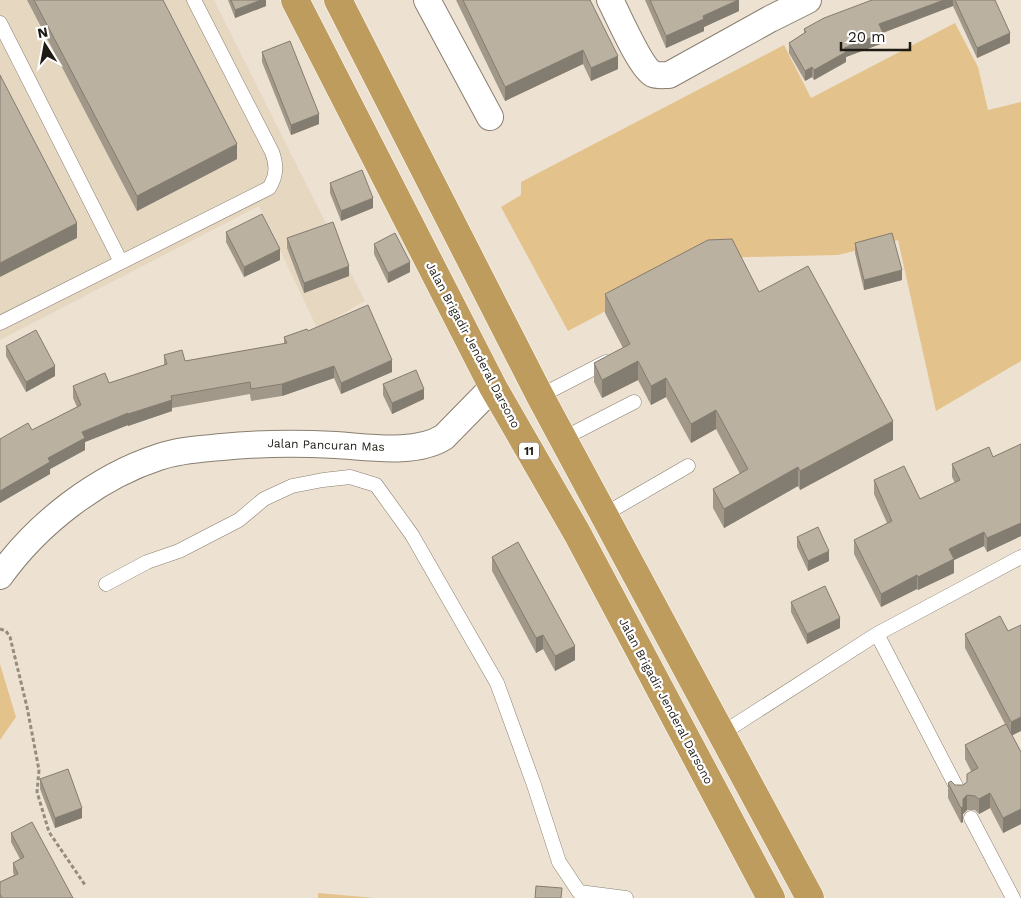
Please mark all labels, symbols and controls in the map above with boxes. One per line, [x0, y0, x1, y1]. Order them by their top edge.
north arrow [20, 20, 70, 70]
scale bar [841, 20, 910, 52]
text: N [36, 23, 49, 41]
text: 20 m [848, 28, 886, 46]
street label: Jalan Brigadir Jenderal Darsono [423, 260, 523, 430]
street label: Jalan Pancuran Mas [267, 436, 385, 454]
road number: 11 [519, 442, 539, 460]
street label: Jalan Brigadir Jenderal Darsono [616, 616, 716, 786]

